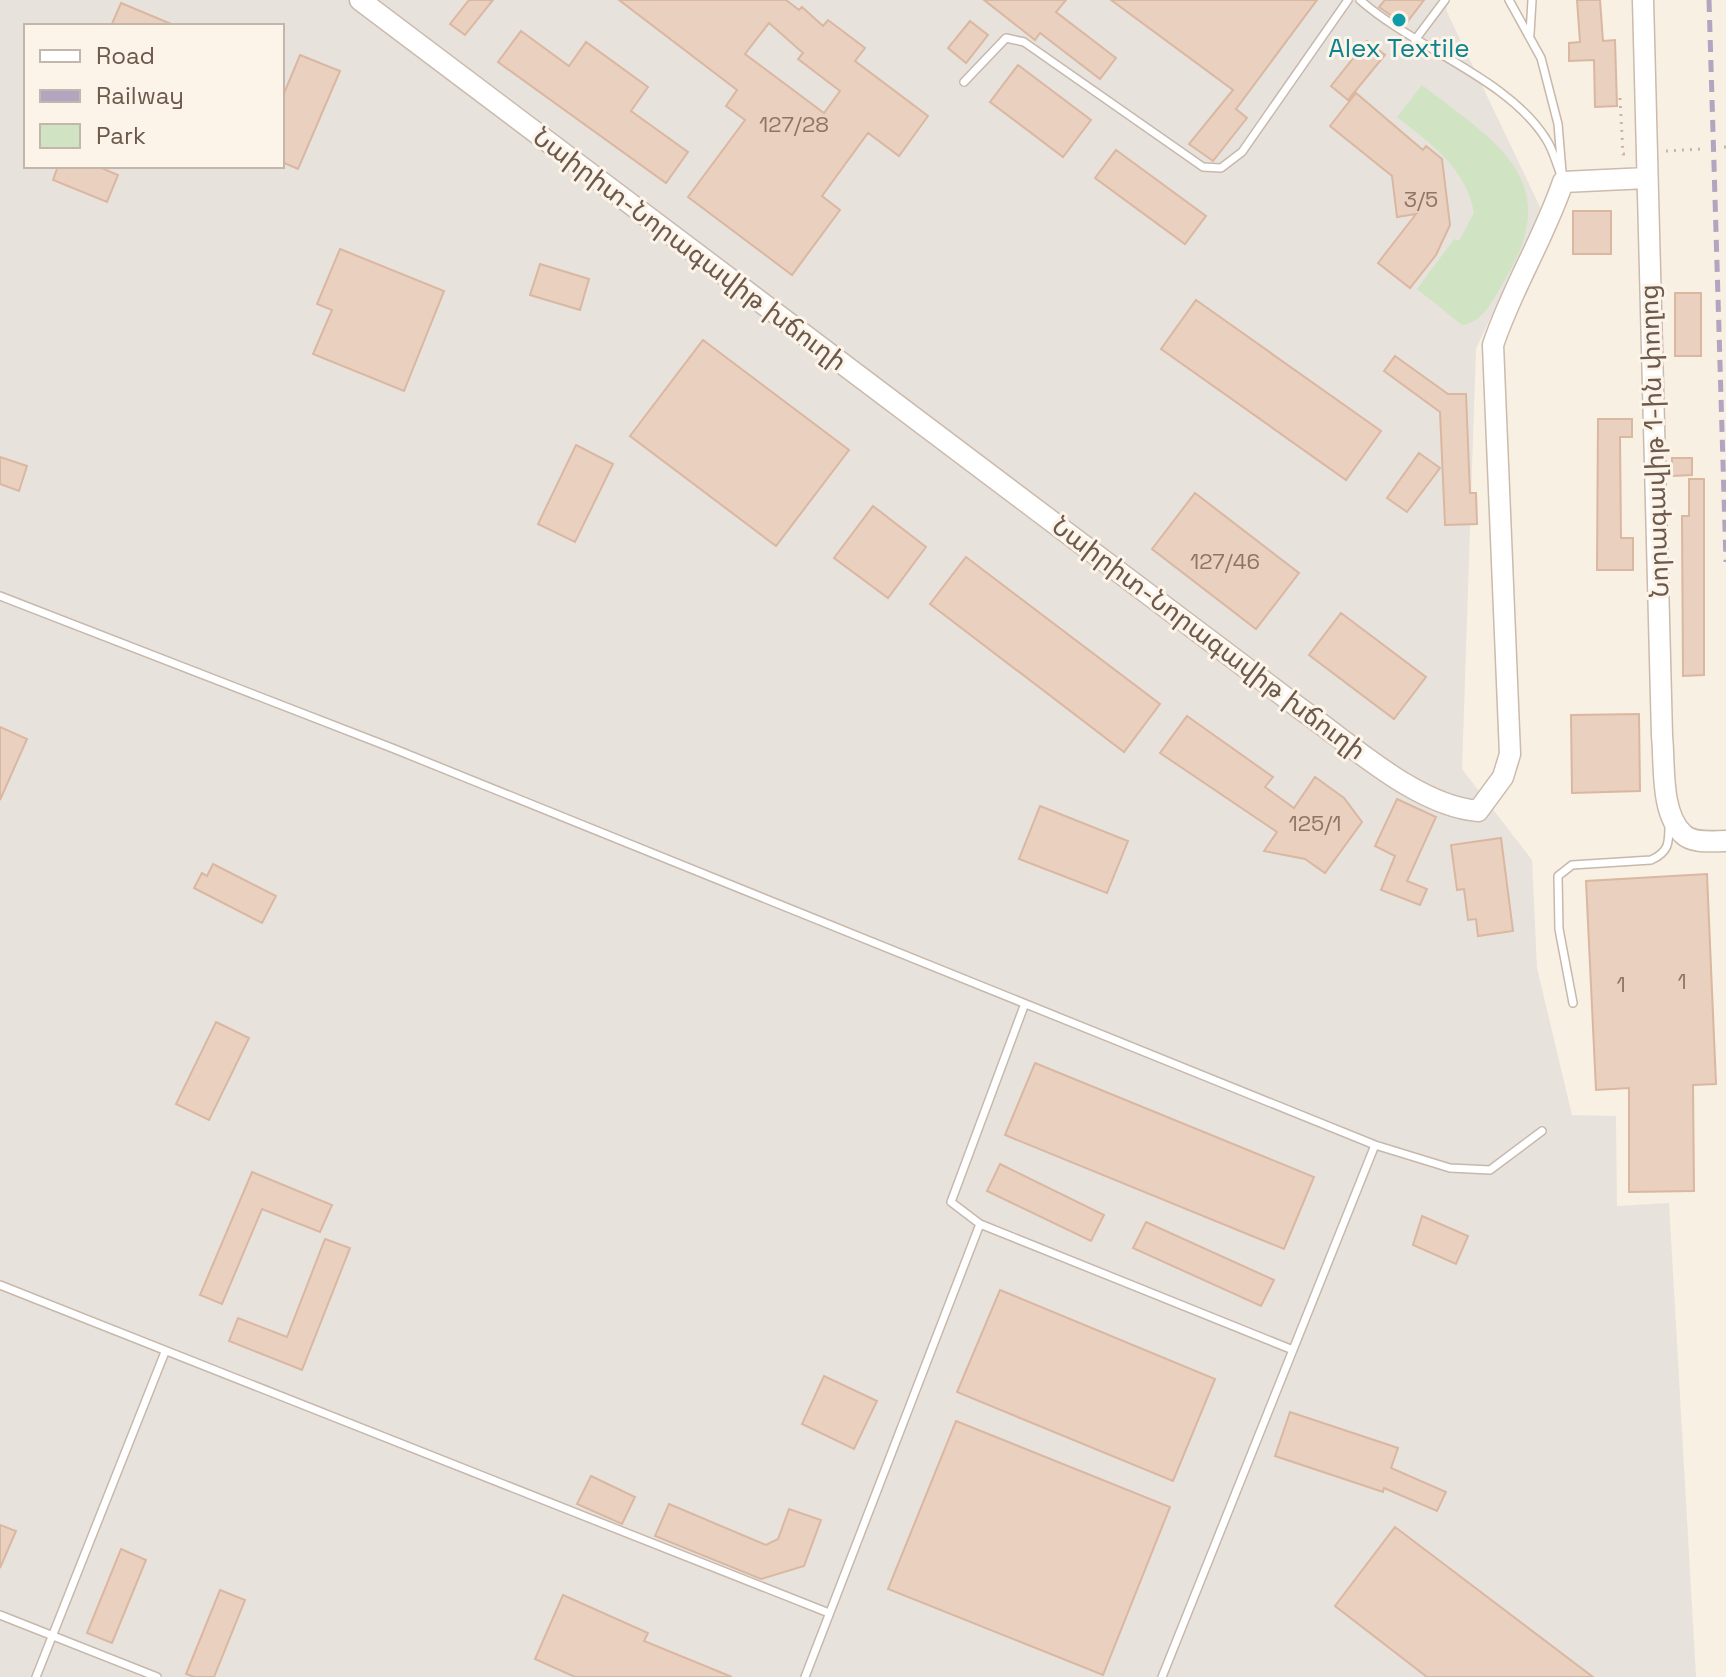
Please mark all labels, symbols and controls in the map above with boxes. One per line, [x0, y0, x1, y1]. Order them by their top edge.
marker: Alex Textile [1390, 11, 1408, 29]
legend [24, 24, 284, 168]
place label: Alex Textile [1328, 31, 1470, 65]
text: Road [96, 40, 155, 71]
text: Railway [96, 80, 184, 111]
house number: 127/28 [759, 110, 829, 138]
text: Park [96, 120, 146, 151]
street label: Նաիրիտ-Նորագավիթ խճուղի [526, 120, 854, 378]
house number: 3/5 [1404, 185, 1438, 213]
street label: Նորագավիթ 1-ին փողոց [1632, 284, 1676, 598]
street label: Նաիրիտ-Նորագավիթ խճուղի [1045, 509, 1373, 767]
house number: 127/46 [1190, 547, 1260, 575]
house number: 125/1 [1289, 809, 1341, 837]
house number: 1 [1677, 967, 1687, 995]
house number: 1 [1616, 970, 1626, 998]

